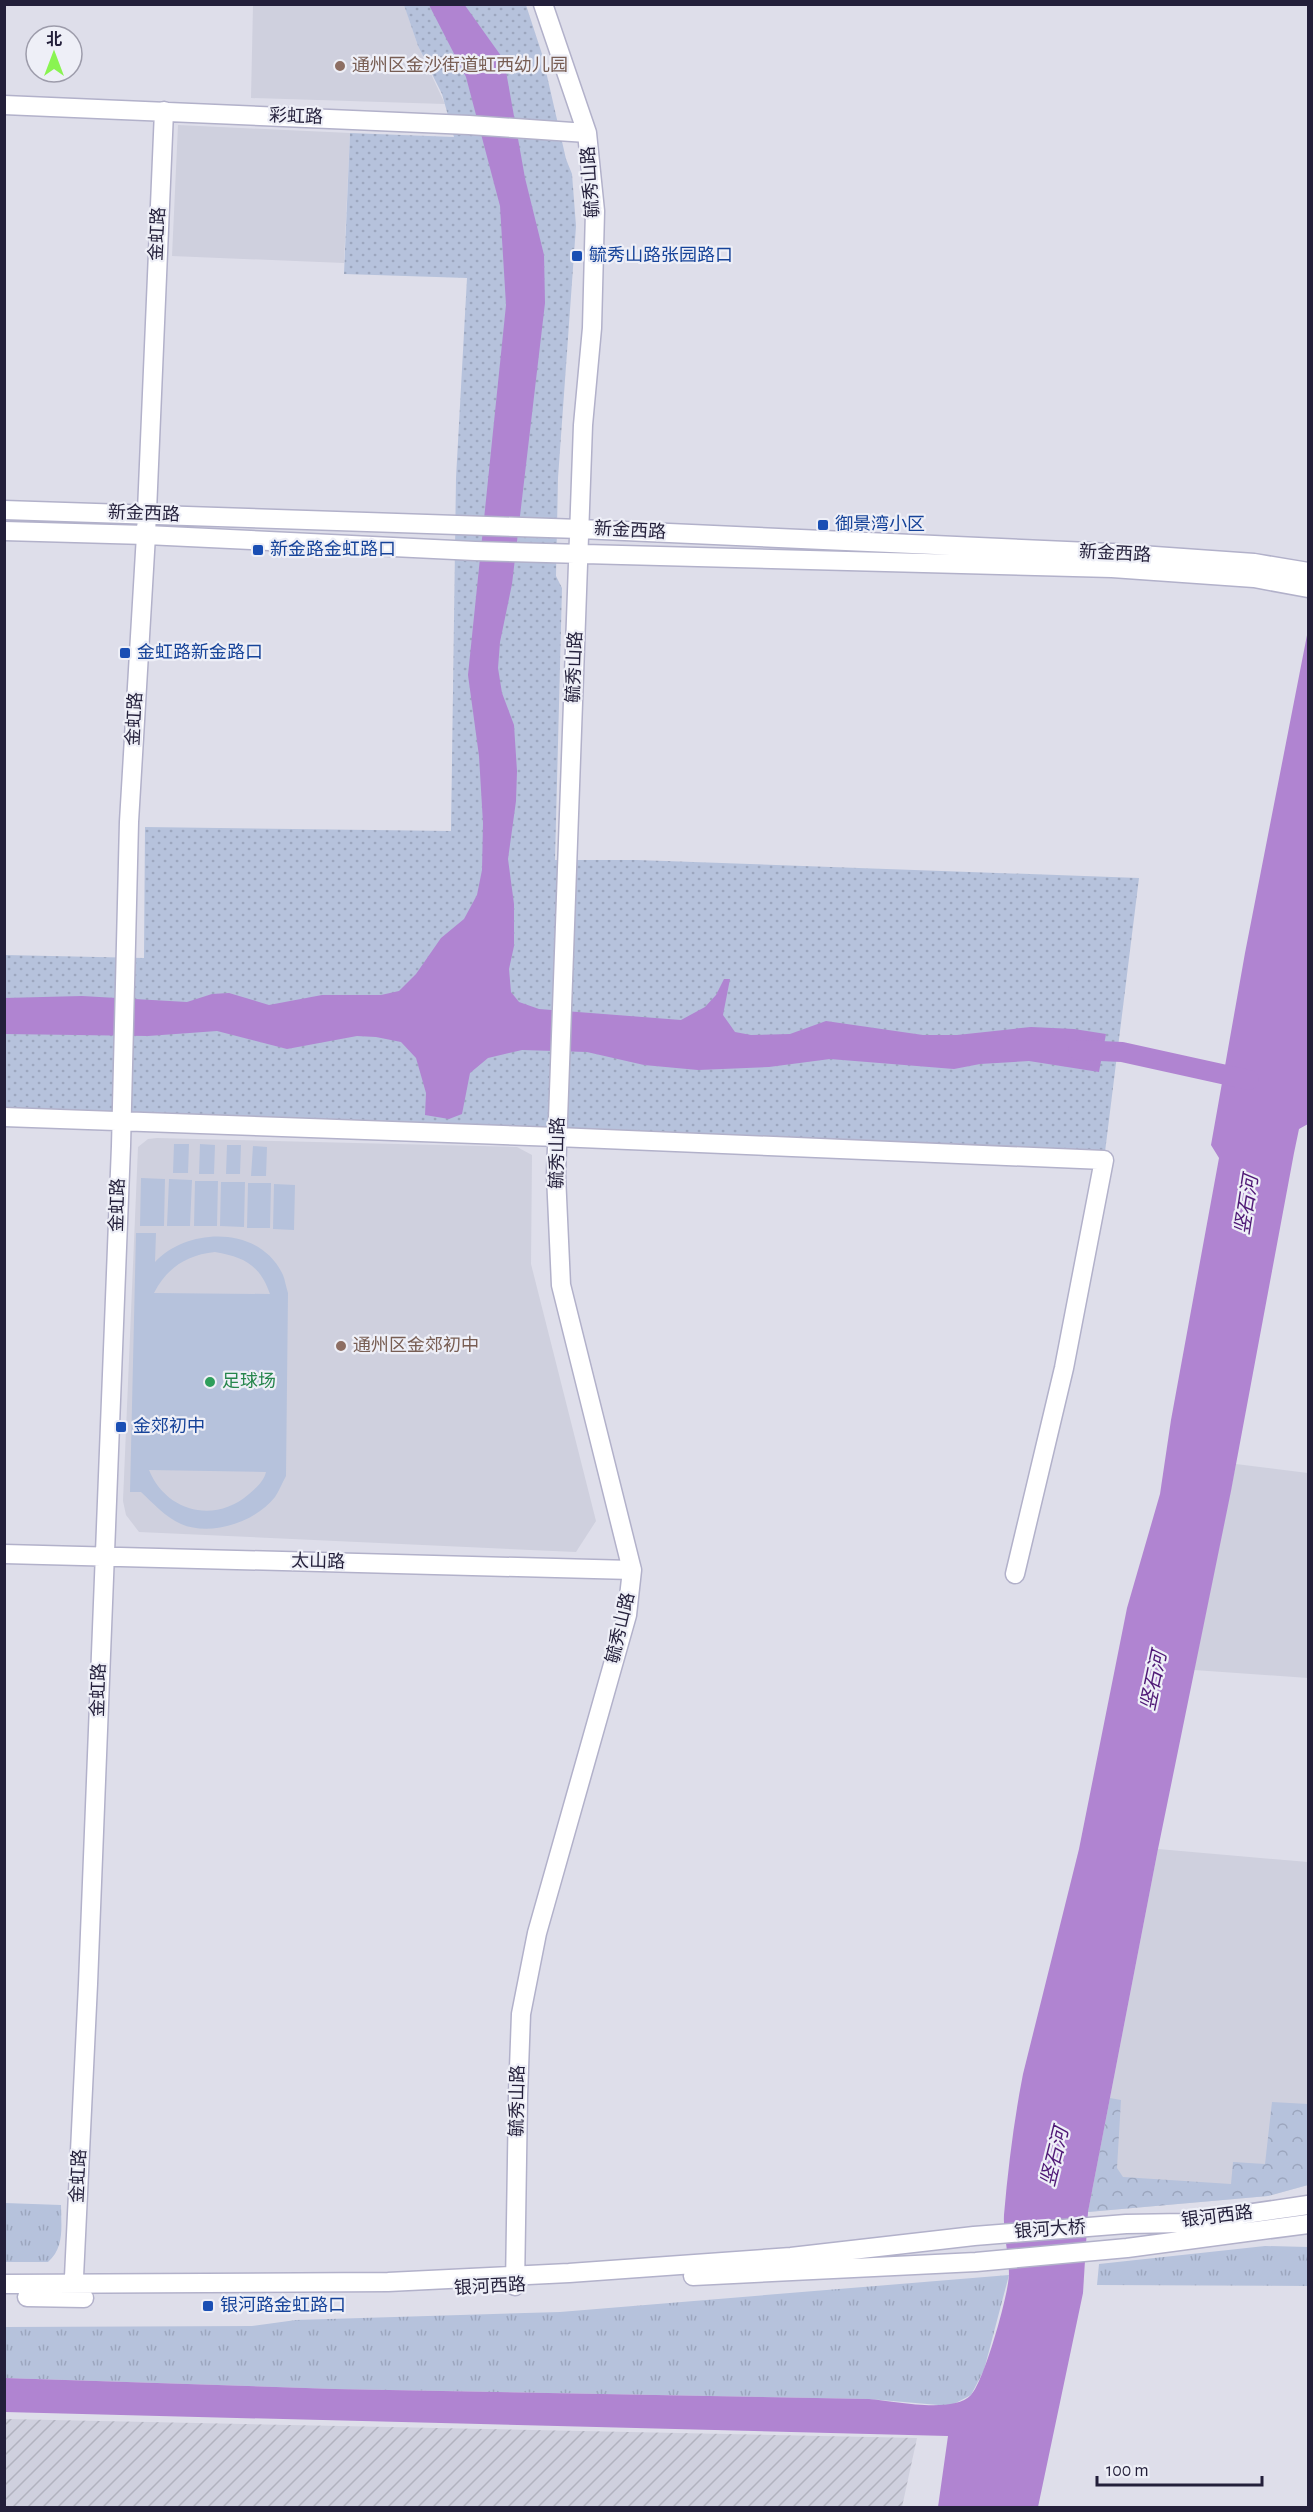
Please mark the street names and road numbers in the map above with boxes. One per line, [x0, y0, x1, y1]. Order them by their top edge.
street label: 彩虹路 [269, 105, 323, 127]
street label: 毓秀山路 [578, 145, 602, 219]
street label: 金虹路 [146, 206, 168, 261]
street label: 新金西路 [108, 502, 180, 524]
street label: 新金西路 [594, 518, 667, 542]
street label: 新金西路 [1079, 541, 1152, 565]
street label: 毓秀山路 [563, 631, 585, 703]
street label: 金虹路 [123, 691, 145, 746]
street label: 毓秀山路 [546, 1117, 568, 1189]
street label: 金虹路 [106, 1178, 128, 1232]
street label: 太山路 [291, 1551, 345, 1571]
street label: 毓秀山路 [602, 1590, 638, 1665]
street label: 金虹路 [87, 1663, 109, 1717]
street label: 毓秀山路 [506, 2065, 528, 2137]
street label: 金虹路 [67, 2148, 89, 2203]
street label: 银河西路 [1180, 2202, 1254, 2230]
street label: 银河大桥 [1013, 2217, 1087, 2241]
street label: 银河西路 [453, 2274, 526, 2298]

